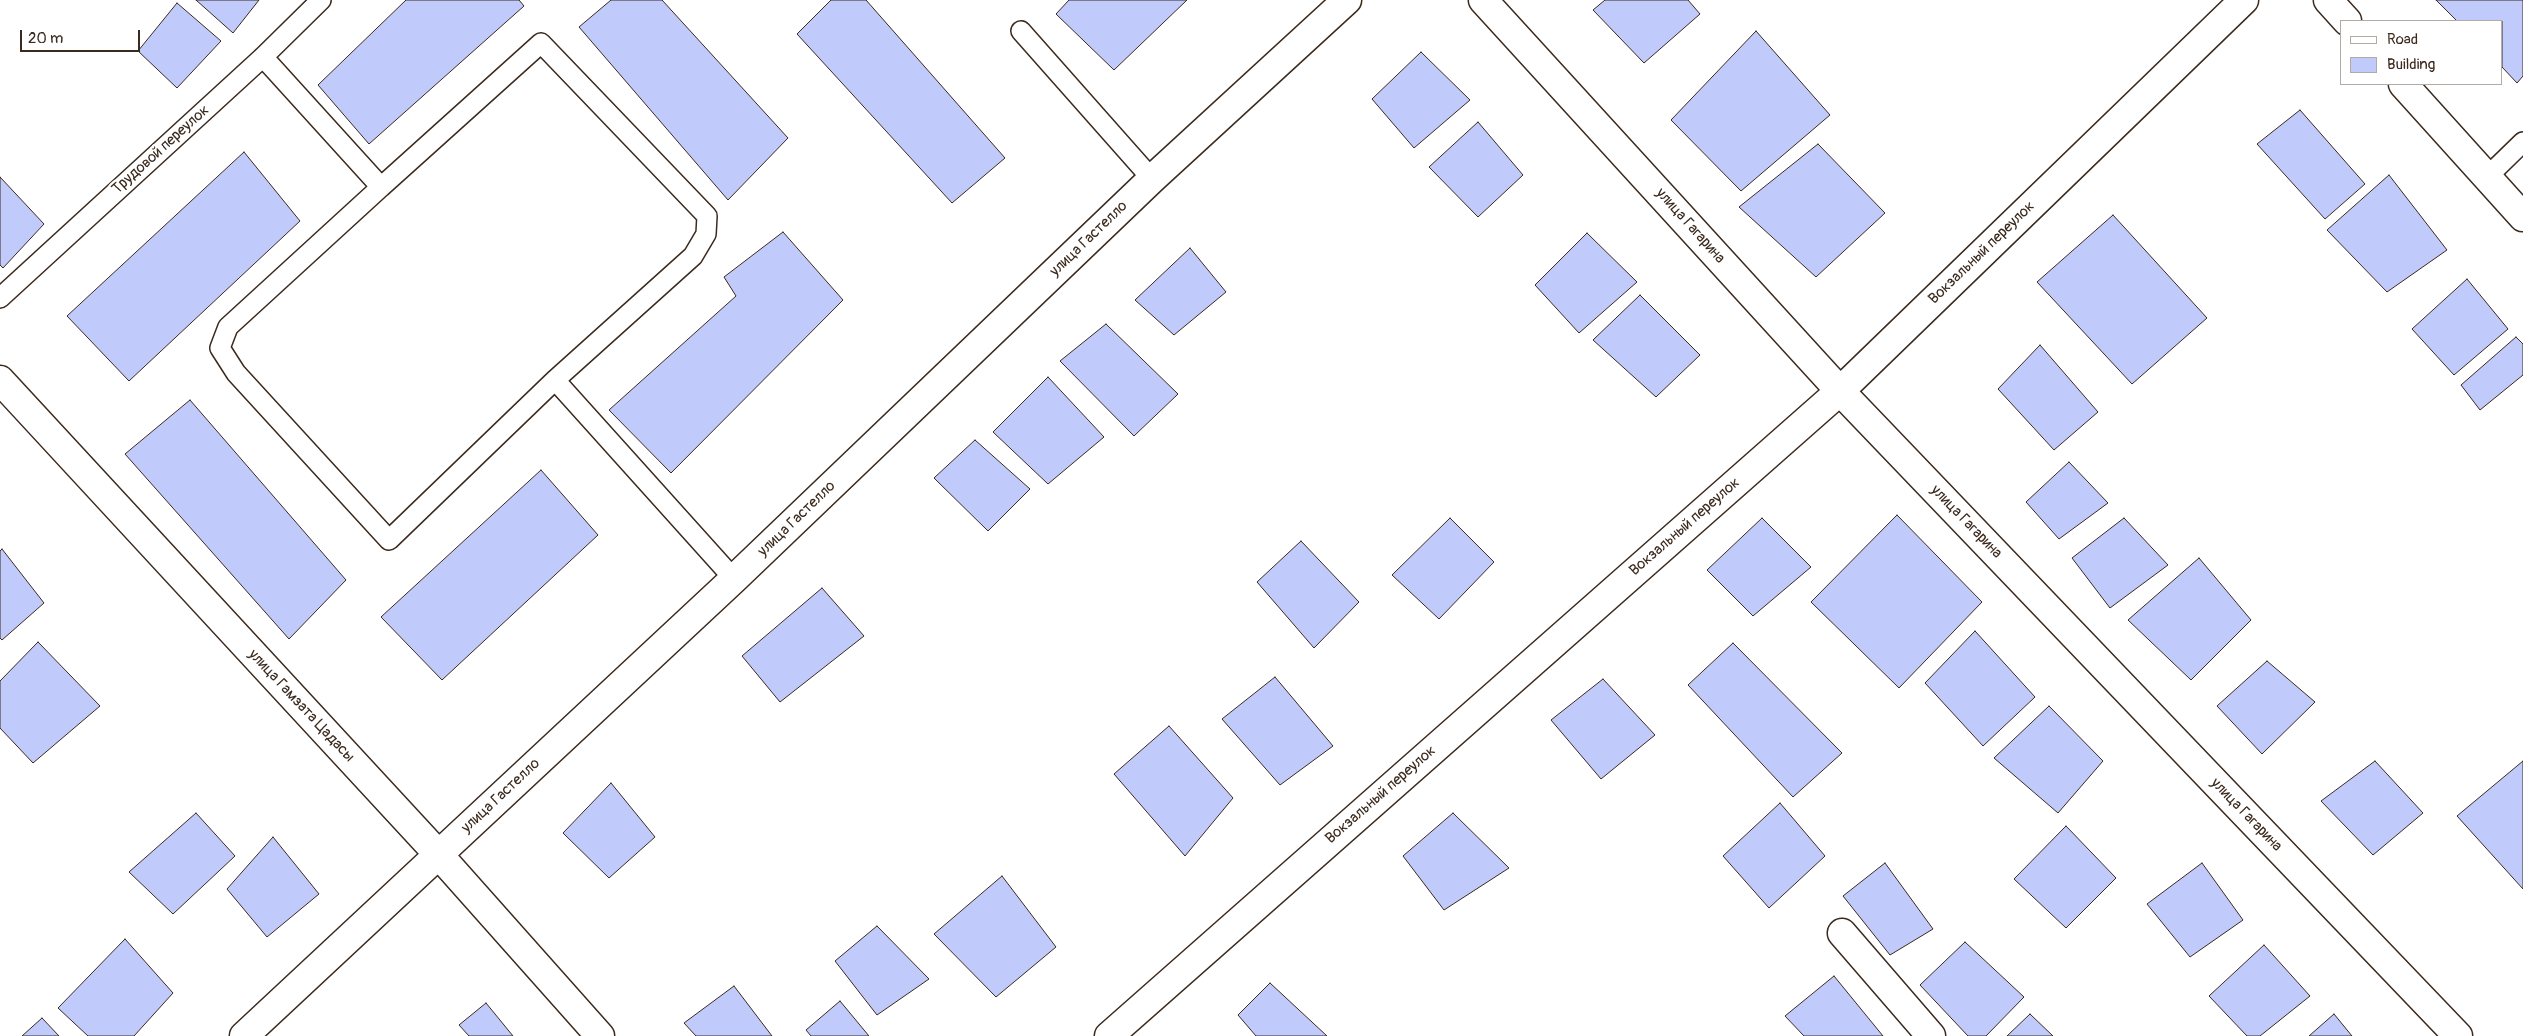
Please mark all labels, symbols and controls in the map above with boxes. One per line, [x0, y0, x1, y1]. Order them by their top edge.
scale bar [22, 20, 142, 52]
legend [2340, 20, 2503, 85]
text: 20 m [28, 29, 63, 48]
text: Road [2387, 30, 2418, 49]
text: Building [2387, 55, 2435, 74]
street label: Трудовой переулок [109, 102, 213, 198]
street label: улица Гагарина [1652, 185, 1728, 267]
street label: улица Гастелло [1046, 198, 1132, 280]
street label: Вокзальный переулок [1925, 198, 2039, 308]
street label: Вокзальный переулок [1626, 474, 1744, 580]
street label: улица Гастелло [754, 478, 840, 560]
street label: улица Гагарина [1927, 482, 2005, 562]
street label: улица Гамзата Цадасы [244, 646, 358, 766]
street label: Вокзальный переулок [1322, 742, 1440, 848]
street label: улица Гастелло [458, 755, 544, 837]
street label: улица Гагарина [2207, 775, 2285, 855]

